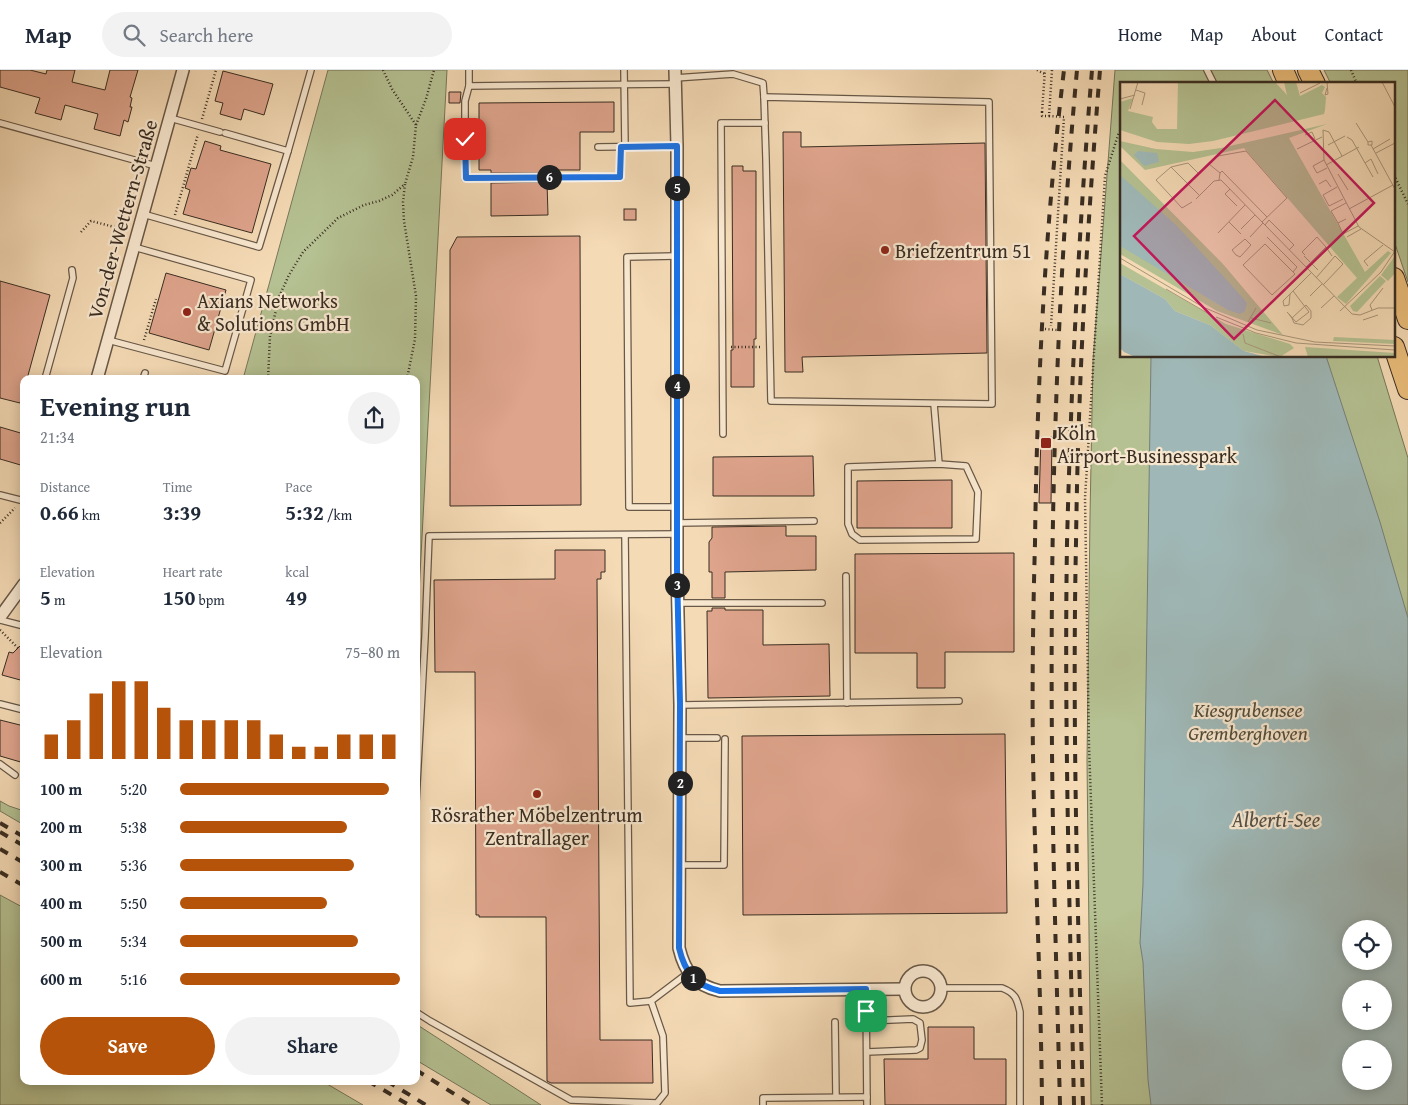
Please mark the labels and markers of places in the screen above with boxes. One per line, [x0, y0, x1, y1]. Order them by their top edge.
pin [444, 118, 486, 160]
pin: 6 [536, 164, 562, 190]
pin: 5 [664, 176, 690, 200]
place label: Briefzentrum 51 [895, 236, 1031, 265]
marker: Briefzentrum 51 [879, 244, 891, 256]
place label: Axians Networks & Solutions GmbH [197, 286, 350, 338]
marker: Axians Networks & Solutions GmbH [181, 306, 193, 318]
pin: 4 [664, 374, 690, 398]
place label: Köln Airport-Businesspark [1057, 418, 1238, 470]
marker: Köln Airport-Businesspark [1039, 436, 1053, 450]
pin: 3 [664, 572, 690, 598]
pin: 2 [668, 770, 692, 796]
marker: Rösrather Möbelzentrum Zentrallager [531, 788, 543, 800]
place label: Rösrather Möbelzentrum Zentrallager [431, 800, 643, 852]
pin: 1 [680, 966, 706, 990]
pin [845, 990, 887, 1032]

